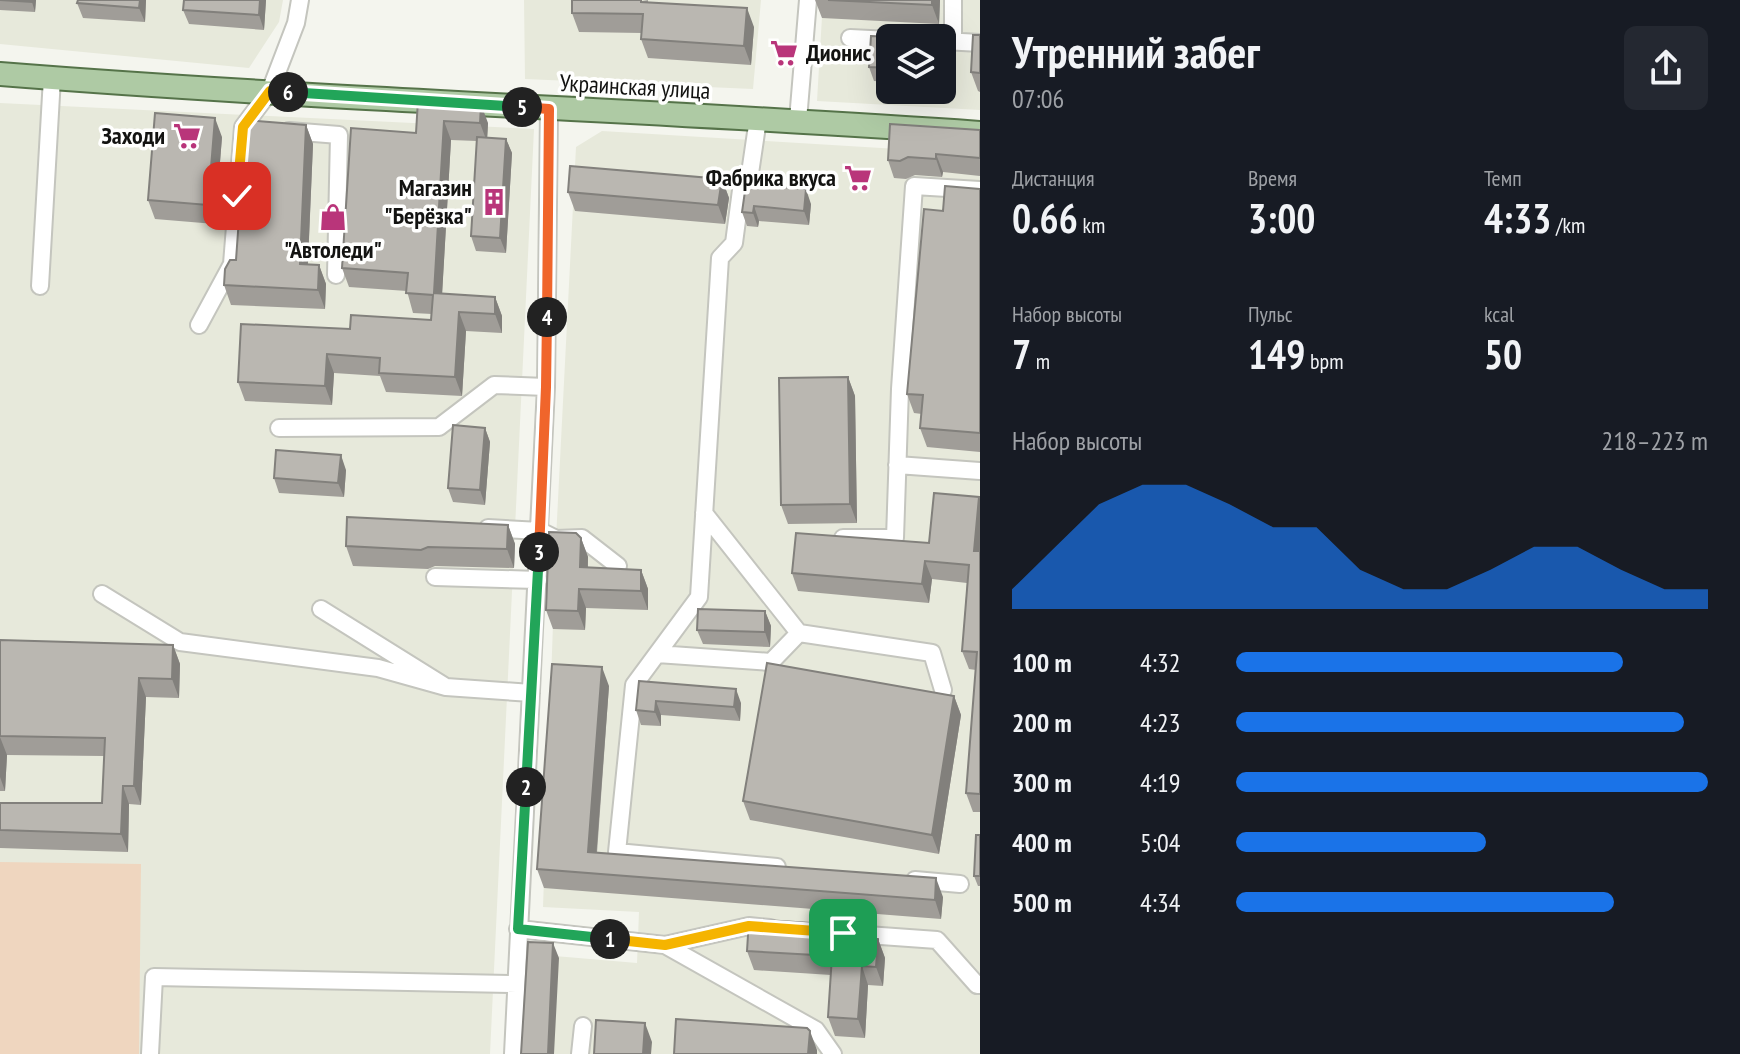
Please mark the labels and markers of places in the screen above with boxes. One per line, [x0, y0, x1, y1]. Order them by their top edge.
place label: Дионис [806, 37, 872, 68]
supermarket icon: Дионис [769, 38, 799, 68]
pin: 6 [268, 72, 308, 112]
pin: 5 [502, 87, 542, 127]
place label: Заходи [101, 120, 165, 151]
supermarket icon: Заходи [172, 121, 202, 151]
pin [203, 162, 271, 230]
place label: Фабрика вкуса [706, 162, 836, 193]
supermarket icon: Фабрика вкуса [843, 163, 873, 193]
place label: Магазин "Берёзка" [384, 172, 472, 231]
building icon: Магазин "Берёзка" [479, 187, 509, 217]
shop icon: "Автоледи" [318, 202, 348, 232]
place label: "Автоледи" [284, 234, 382, 265]
pin: 4 [527, 297, 567, 337]
pin: 3 [519, 532, 559, 572]
pin: 2 [506, 767, 546, 807]
pin [809, 899, 877, 967]
pin: 1 [590, 919, 630, 959]

